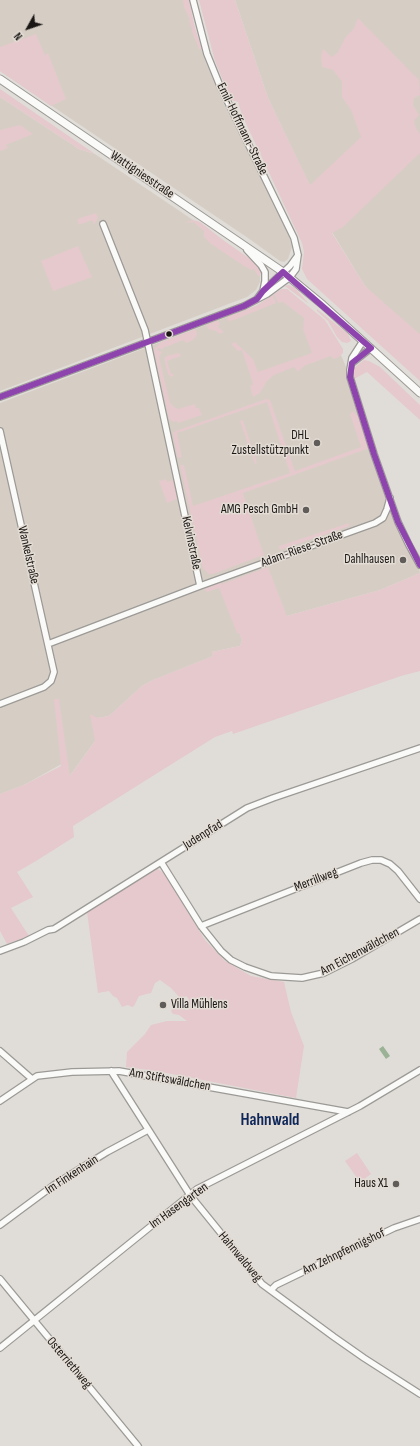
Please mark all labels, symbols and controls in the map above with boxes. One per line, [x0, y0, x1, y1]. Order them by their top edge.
north arrow [8, 8, 48, 48]
text: N [12, 30, 25, 42]
street label: Emil-Hoffmann-Straße [213, 80, 271, 178]
street label: Wattigniesstraße [107, 148, 177, 202]
unlabelled marker [164, 329, 174, 339]
place label: DHL Zustellstützpunkt [232, 428, 309, 459]
marker: DHL Zustellstützpunkt [312, 438, 322, 448]
place label: AMG Pesch GmbH [221, 502, 298, 518]
marker: AMG Pesch GmbH [301, 505, 311, 515]
street label: Kelvinstraße [178, 515, 204, 571]
street label: Wankelstraße [14, 525, 42, 585]
street label: Adam-Riese-Straße [259, 527, 345, 571]
place label: Dahlhausen [344, 552, 395, 568]
marker: Dahlhausen [398, 555, 408, 565]
street label: Judenpfad [180, 817, 226, 853]
street label: Merrillweg [292, 865, 340, 895]
street label: Am Eichenwäldchen [318, 925, 402, 979]
place label: Villa Mühlens [171, 997, 228, 1013]
marker: Villa Mühlens [158, 1000, 168, 1010]
street label: Am Stiftswäldchen [128, 1065, 212, 1095]
district label: Hahnwald [240, 1111, 300, 1131]
street label: Im Finkenhain [42, 1152, 102, 1198]
place label: Haus X1 [354, 1176, 388, 1192]
marker: Haus X1 [391, 1179, 401, 1189]
street label: Im Hasengarten [147, 1180, 211, 1232]
street label: Am Zehnpfennigshof [300, 1225, 388, 1279]
street label: Hahnwaldweg [215, 1229, 265, 1285]
street label: Osterriethweg [43, 1334, 95, 1392]

